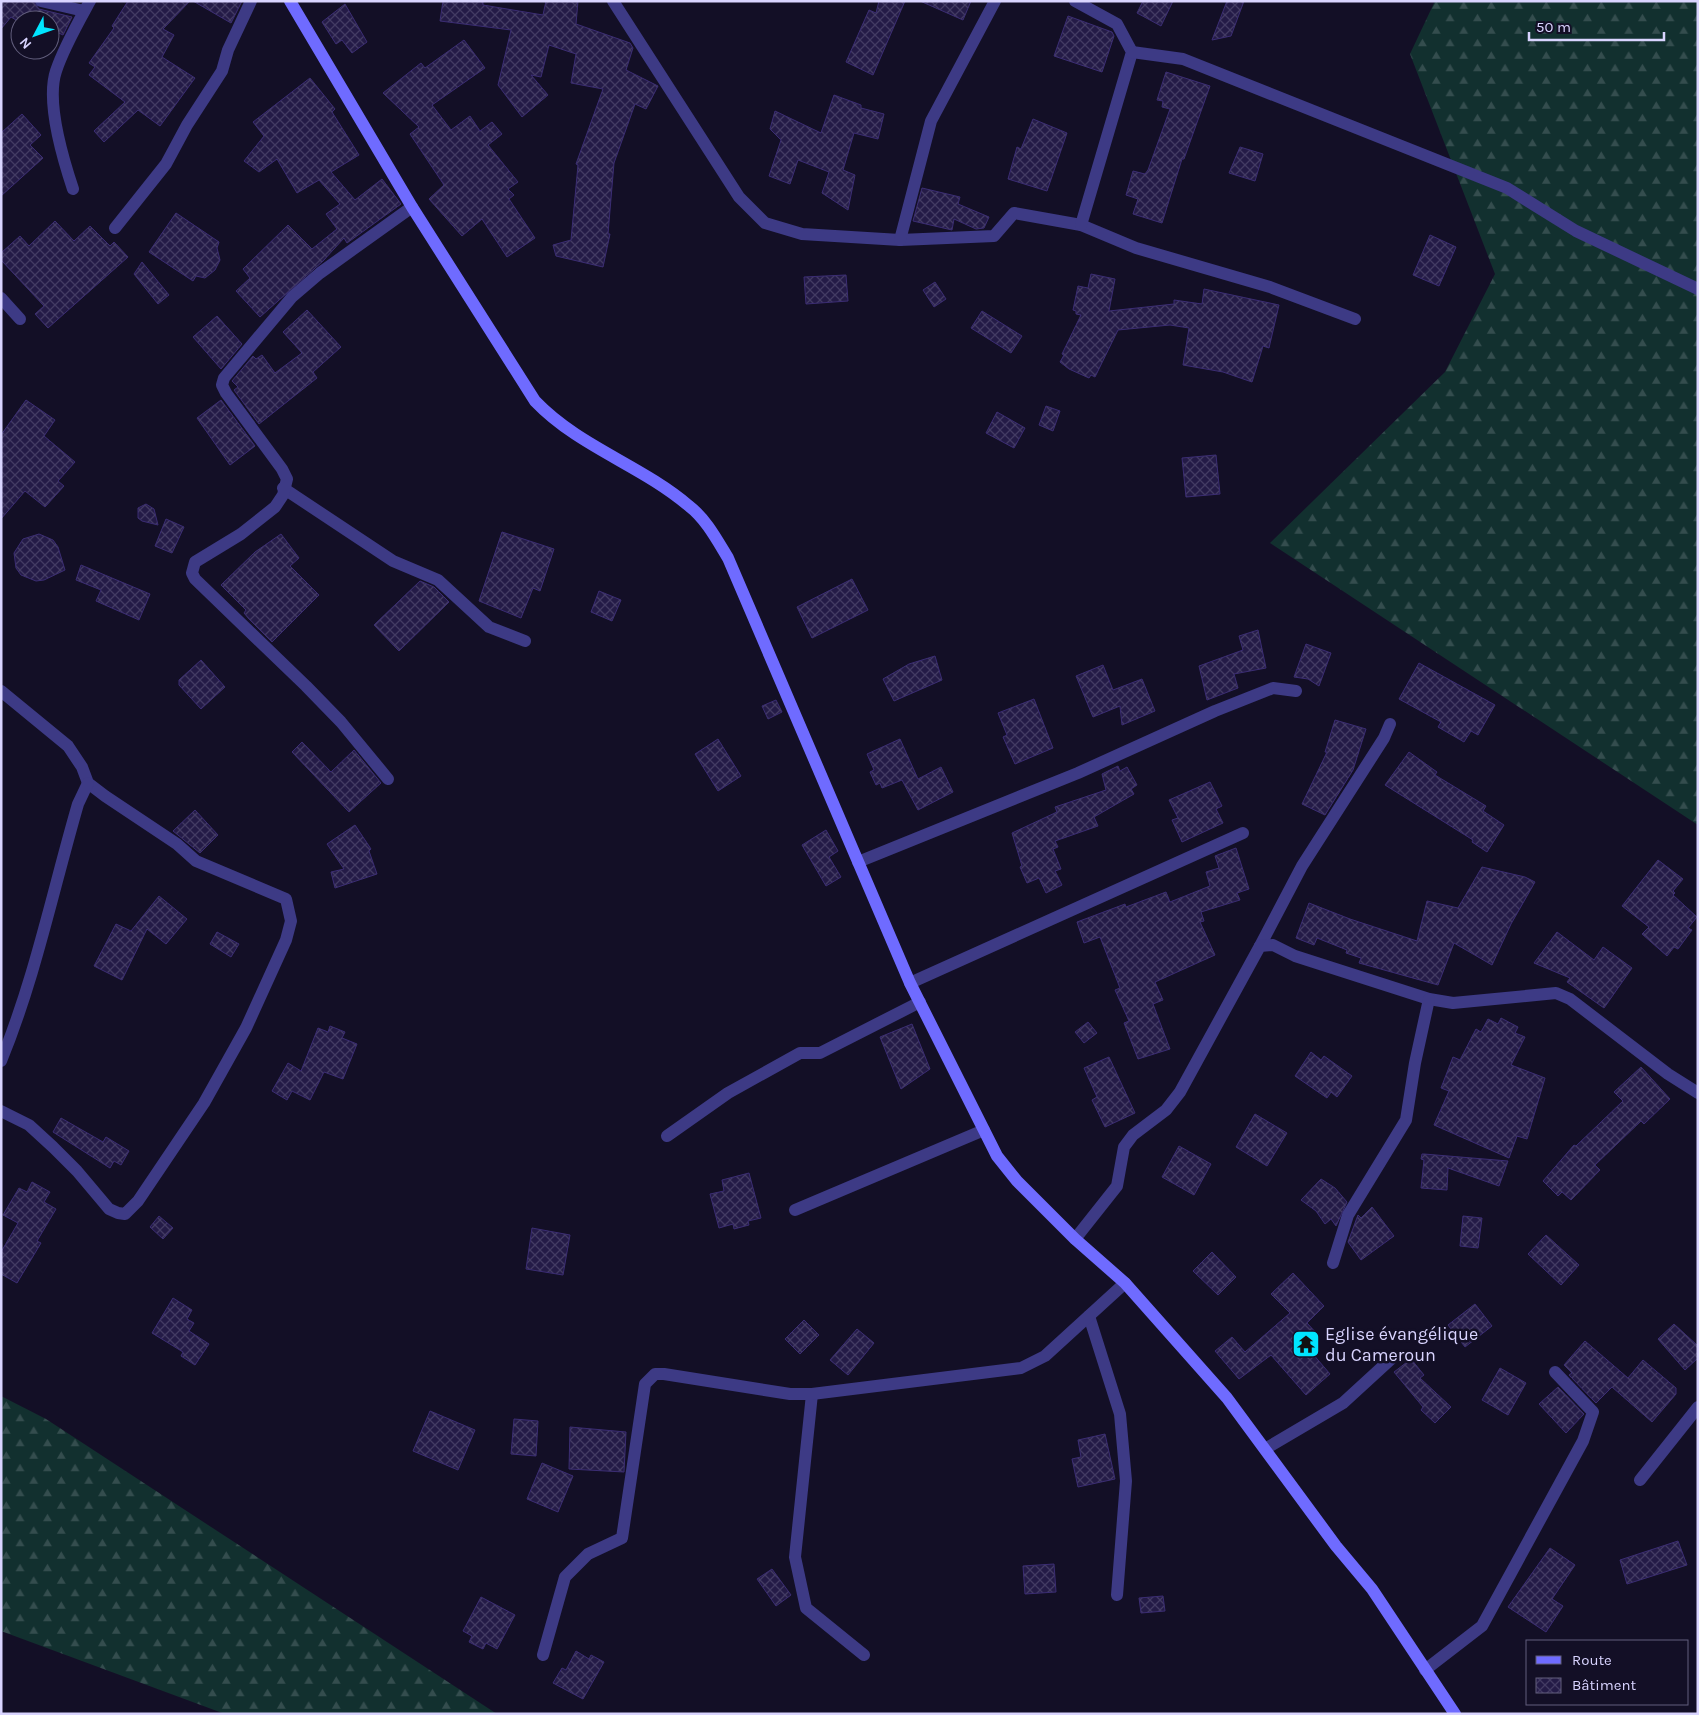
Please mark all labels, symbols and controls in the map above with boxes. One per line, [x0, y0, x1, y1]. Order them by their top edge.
north arrow [10, 10, 60, 60]
scale bar [1529, 10, 1664, 42]
text: 50 m [1536, 18, 1571, 36]
text: N [16, 34, 35, 53]
place label: Eglise évangélique du Cameroun [1325, 1323, 1478, 1366]
temple icon: Eglise évangélique du Cameroun [1291, 1329, 1321, 1359]
legend [1526, 1640, 1689, 1705]
text: Route [1572, 1651, 1612, 1669]
text: Bâtiment [1572, 1676, 1636, 1694]

